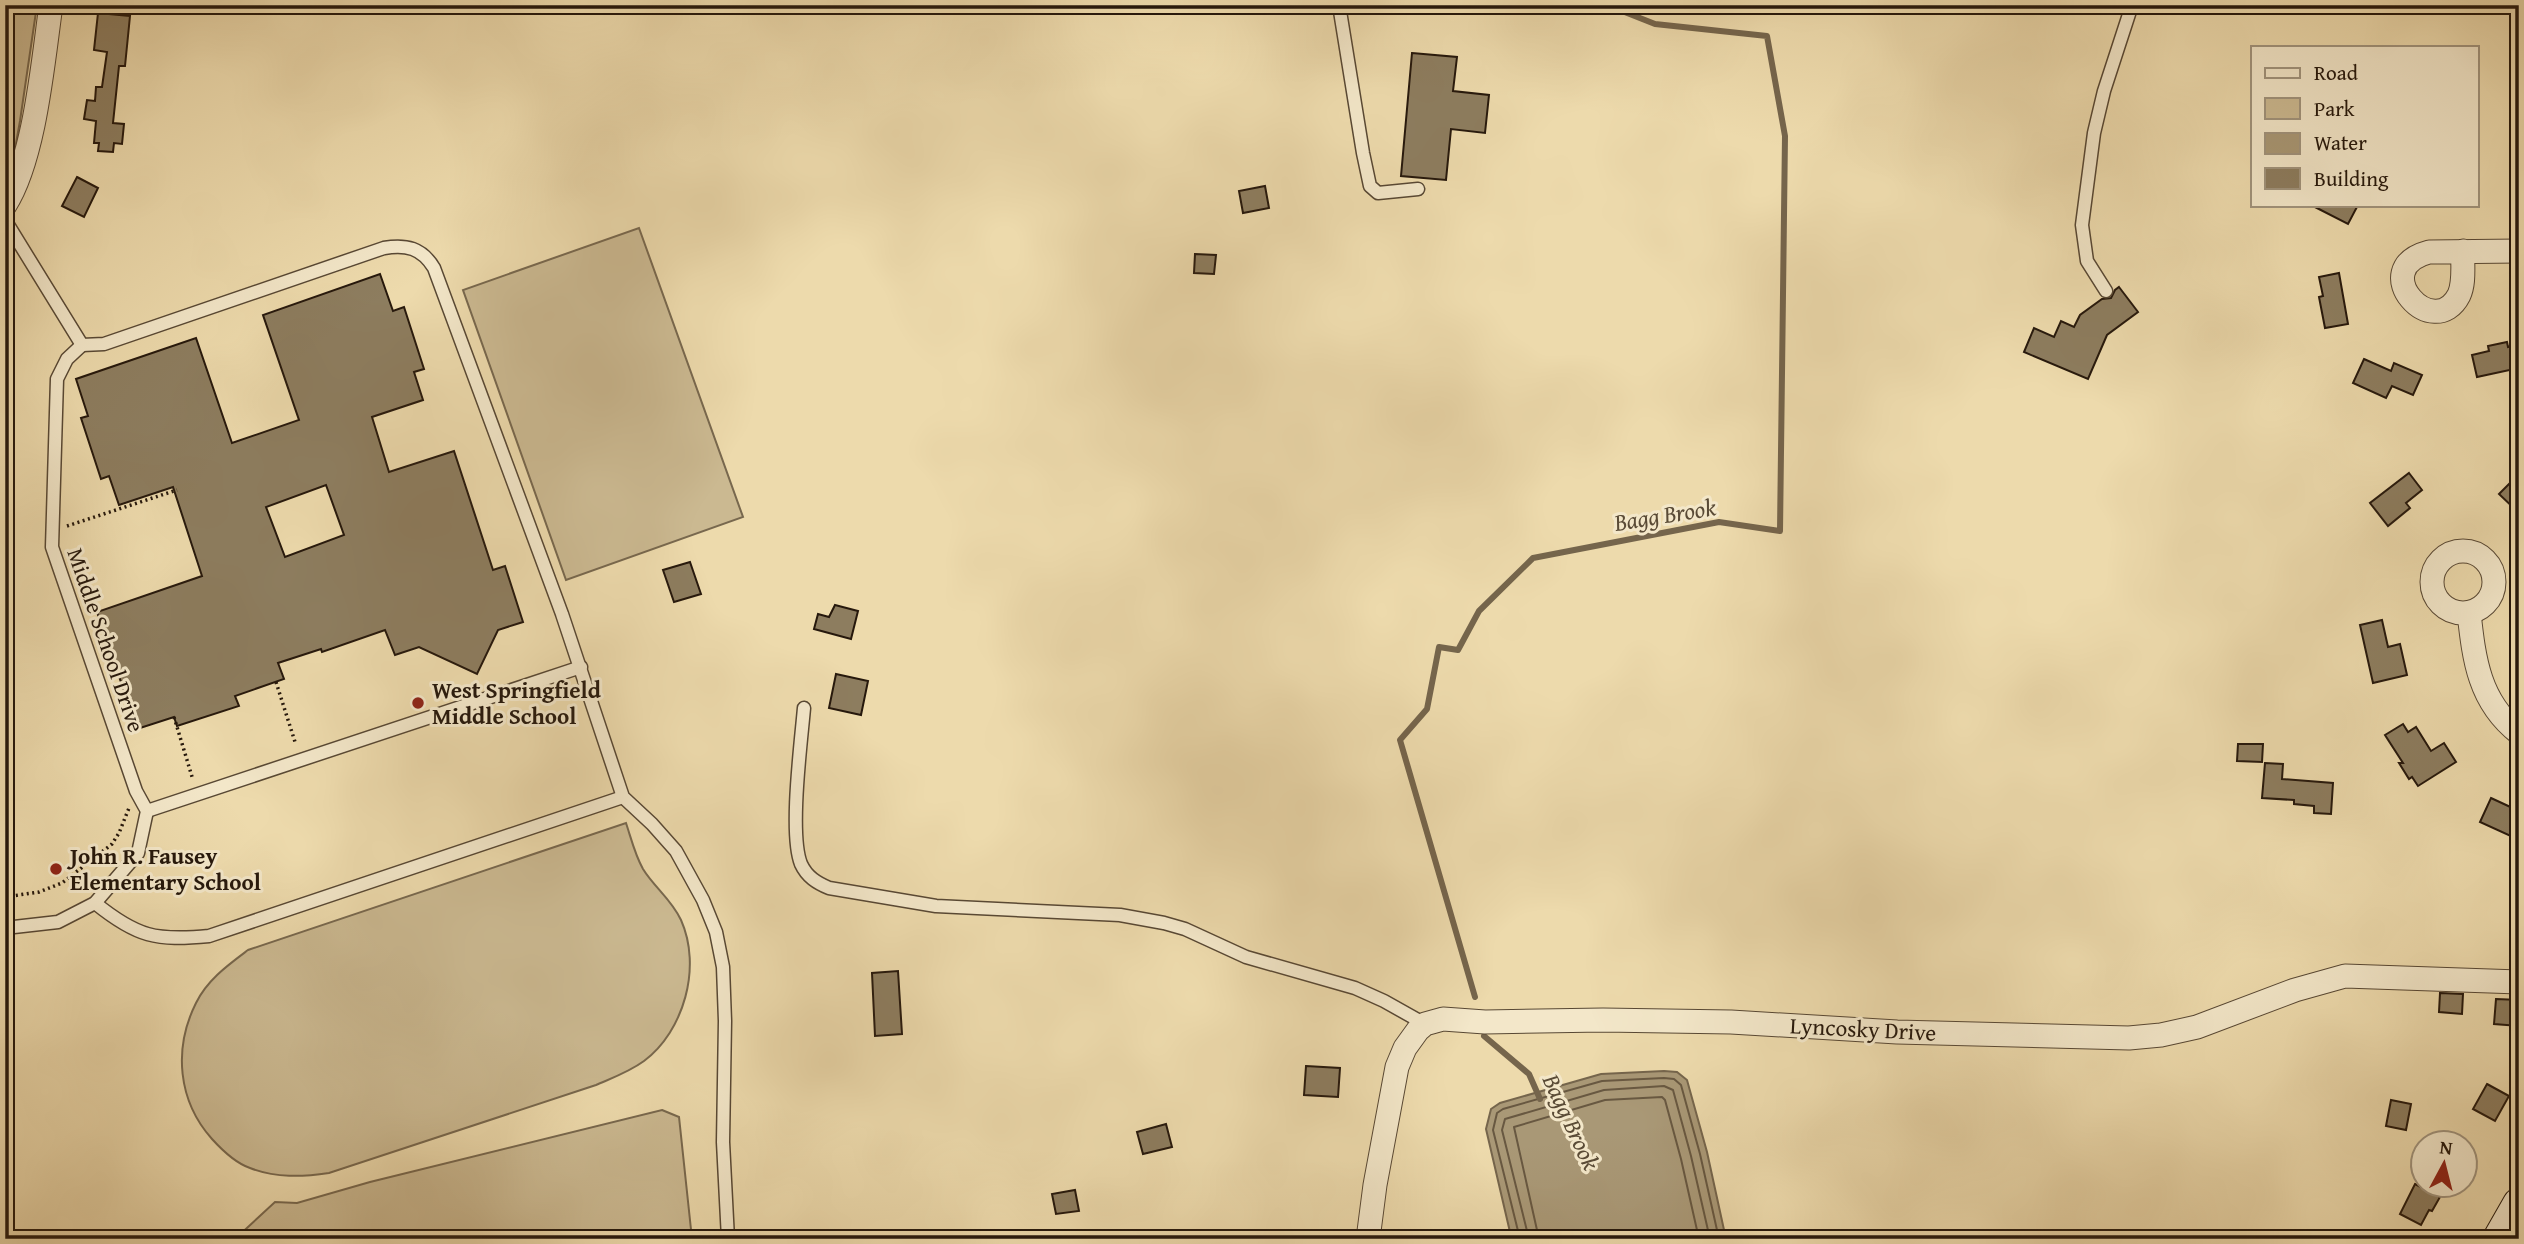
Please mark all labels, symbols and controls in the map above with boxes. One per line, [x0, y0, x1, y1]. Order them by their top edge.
legend [2251, 46, 2478, 206]
text: Road [2314, 57, 2359, 88]
text: Park [2314, 93, 2355, 124]
text: Water [2314, 127, 2367, 158]
text: Building [2314, 163, 2389, 194]
water label: Bagg Brook [1611, 489, 1718, 540]
street label: Middle School Drive [59, 543, 153, 736]
place label: West Springfield Middle School [432, 673, 602, 732]
marker: West Springfield Middle School [410, 695, 426, 711]
place label: John R. Fausey Elementary School [66, 839, 261, 898]
marker: John R. Fausey Elementary School [48, 861, 64, 877]
street label: Lyncosky Drive [1789, 1008, 1937, 1049]
water label: Bagg Brook [1534, 1067, 1609, 1176]
north arrow [2408, 1128, 2478, 1198]
text: N [2438, 1132, 2454, 1162]

